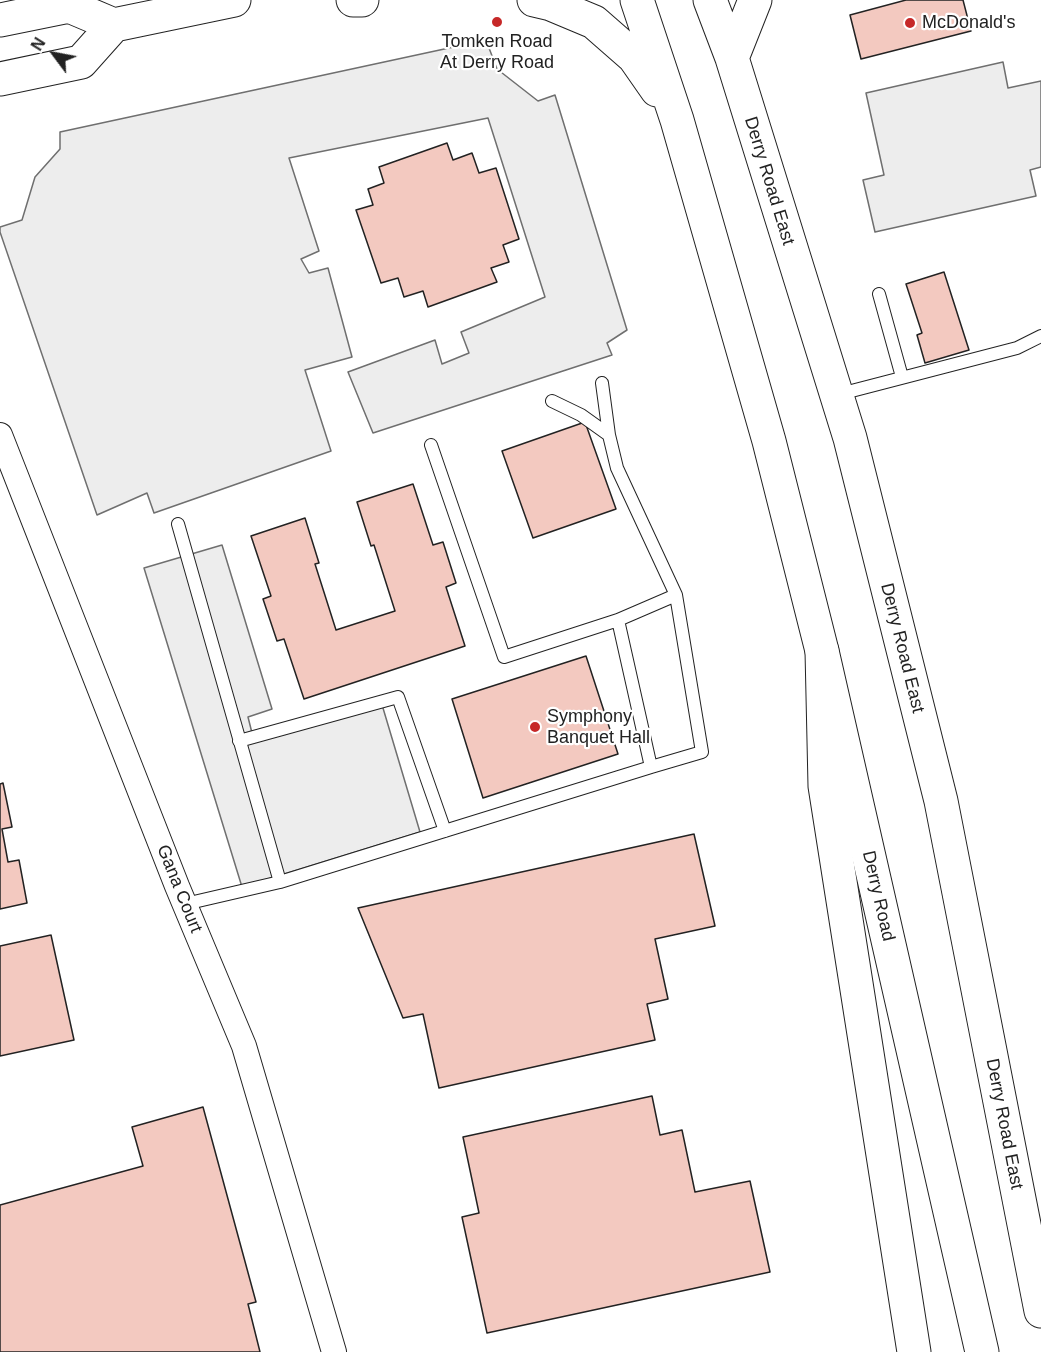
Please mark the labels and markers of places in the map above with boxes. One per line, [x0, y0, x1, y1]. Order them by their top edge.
place label: McDonald's [922, 12, 1015, 34]
marker: Tomken Road At Derry Road [490, 15, 504, 29]
marker: McDonald's [903, 16, 917, 30]
place label: Tomken Road At Derry Road [440, 31, 554, 74]
place label: Symphony Banquet Hall [547, 706, 650, 748]
marker: Symphony Banquet Hall [528, 720, 542, 734]

